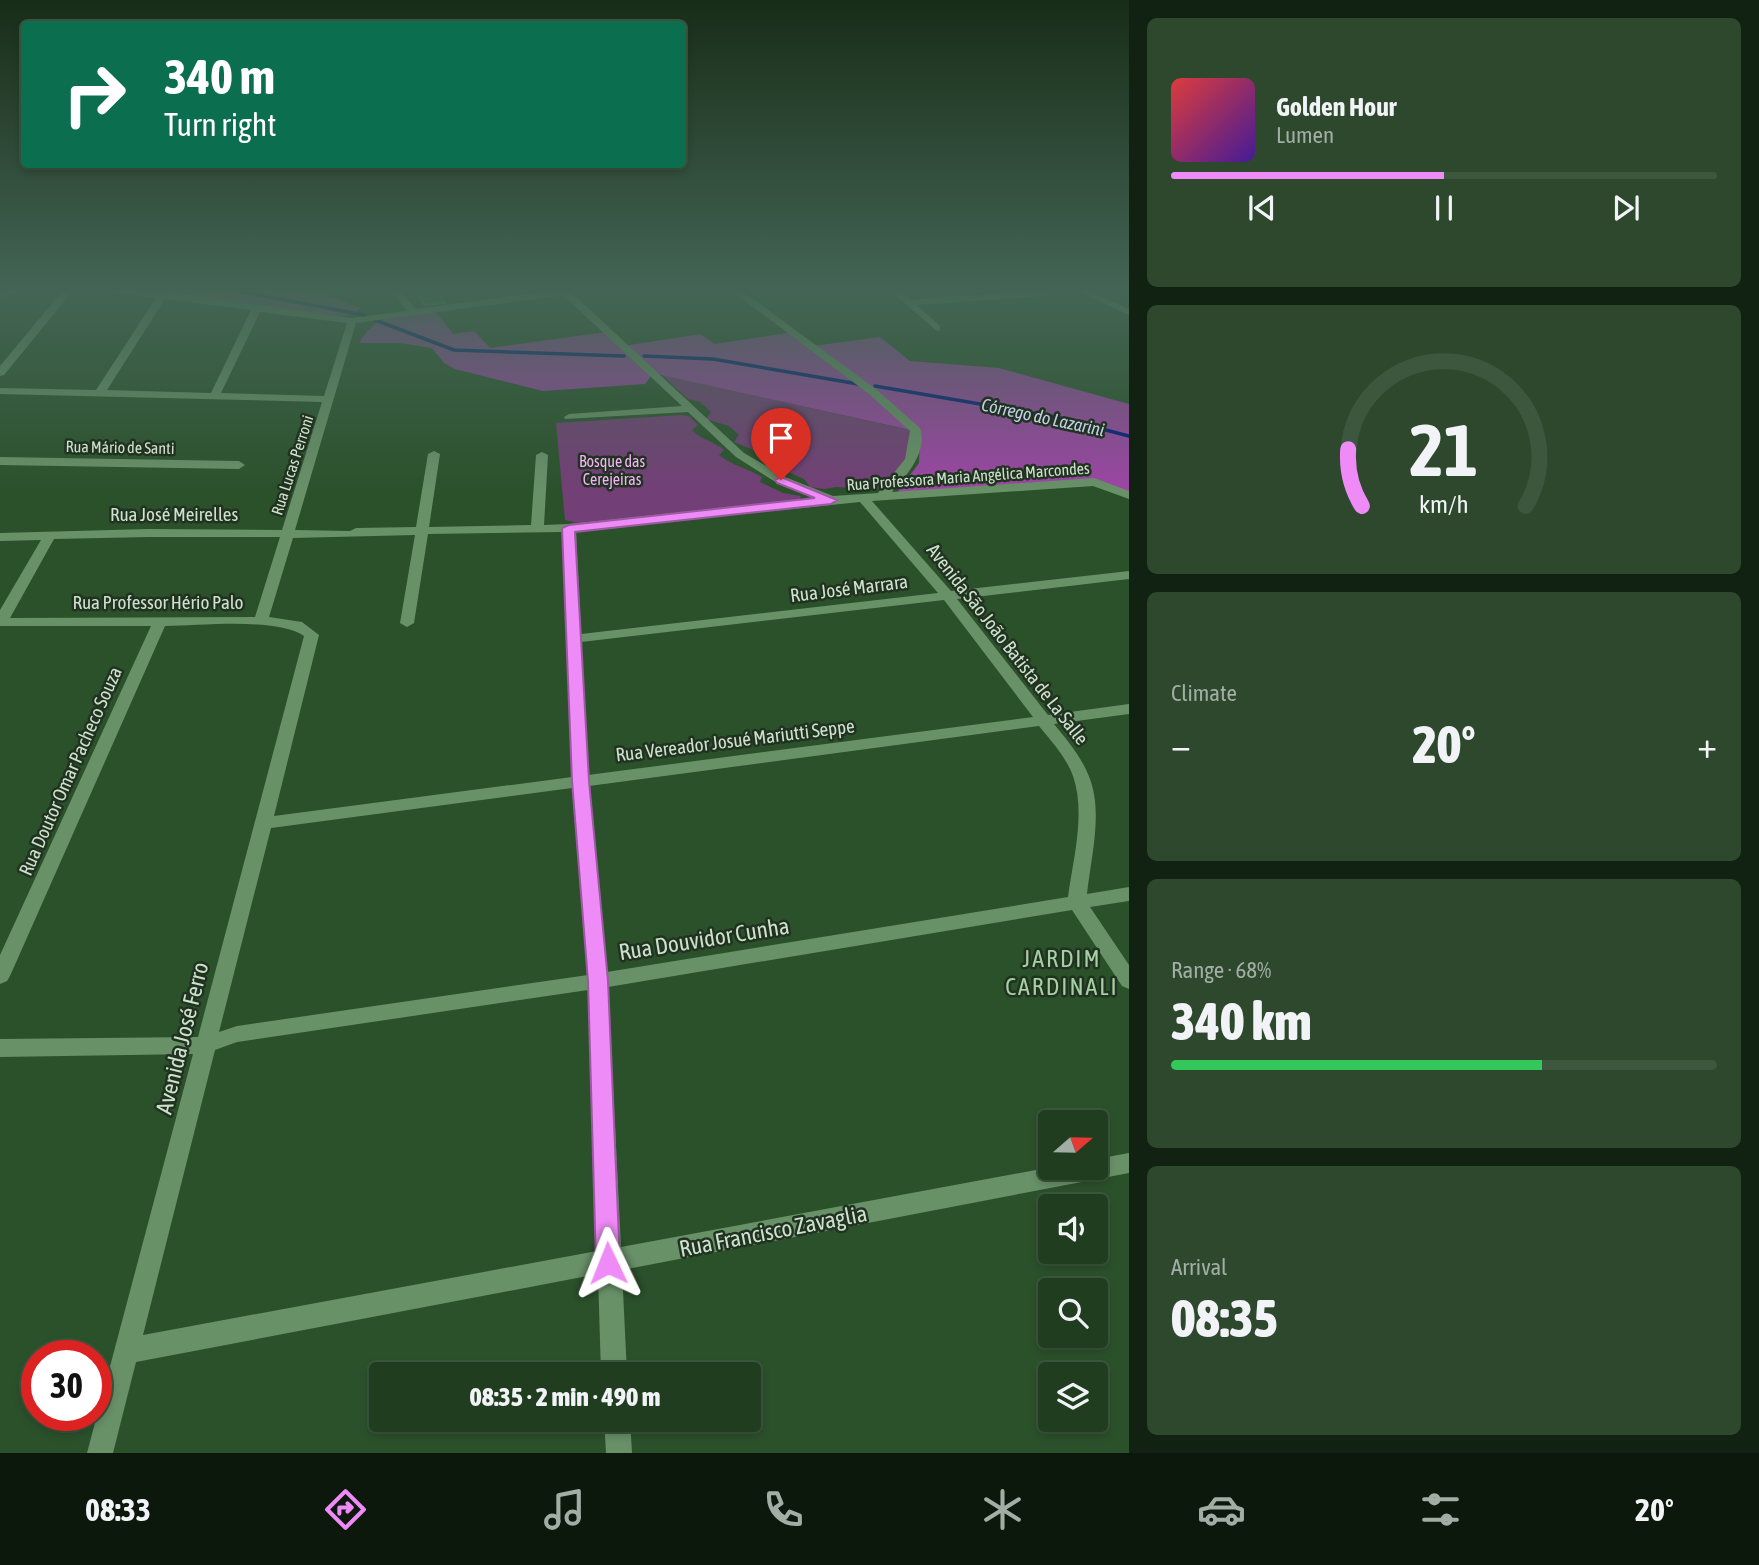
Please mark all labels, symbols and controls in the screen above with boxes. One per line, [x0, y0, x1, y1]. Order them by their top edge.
text: 340 m [164, 48, 275, 104]
icon: right [49, 49, 140, 140]
text: Golden Hour [1276, 92, 1396, 122]
text: Turn right [164, 106, 277, 143]
text: Lumen [1276, 122, 1334, 148]
icon: previous [1243, 189, 1281, 227]
icon: pause [1425, 189, 1463, 227]
icon: next [1607, 189, 1645, 227]
water label: Córrego do Lazarini [980, 394, 1106, 440]
pin [751, 408, 811, 480]
text: 21 [1410, 408, 1478, 491]
street label: Rua Lucas Perroni [267, 413, 317, 517]
icon: arrive [762, 419, 800, 457]
street label: Rua Mário de Santi [65, 437, 175, 457]
park label: Bosque das Cerejeiras [579, 452, 645, 489]
street label: Rua Professora Maria Angélica Marcondes [846, 459, 1091, 494]
text: km/h [1419, 489, 1469, 517]
street label: Rua José Meirelles [110, 503, 238, 525]
street label: Avenida São João Batista de La Salle [923, 539, 1093, 749]
street label: Rua José Marrara [789, 570, 909, 606]
street label: Rua Professor Hério Palo [72, 591, 244, 613]
street label: Rua Doutor Omar Pacheco Souza [14, 663, 126, 879]
text: Climate [1171, 680, 1237, 706]
street label: Rua Vereador Josué Mariutti Seppe [614, 714, 856, 766]
text: 20° [1412, 714, 1476, 774]
text: − [1171, 723, 1191, 766]
text: + [1697, 723, 1717, 766]
street label: Rua Douvidor Cunha [617, 913, 791, 965]
district label: JARDIM CARDINALI [1005, 945, 1119, 1000]
text: Range · 68% [1171, 957, 1271, 983]
street label: Avenida José Ferro [151, 959, 213, 1117]
text: 340 km [1171, 991, 1312, 1051]
north arrow [1038, 1110, 1108, 1180]
map controls [1038, 1110, 1108, 1432]
button: sound [1038, 1194, 1108, 1264]
street label: Rua Francisco Zavaglia [677, 1200, 869, 1262]
position arrow [571, 1226, 645, 1300]
text: Arrival [1171, 1254, 1227, 1280]
button: search [1038, 1278, 1108, 1348]
text: 08:35 [1171, 1288, 1278, 1348]
speed limit sign: 30 [21, 1340, 112, 1431]
button: layers [1038, 1362, 1108, 1432]
text: 08:35 · 2 min · 490 m [470, 1382, 660, 1412]
icon: directions [321, 1485, 370, 1534]
icon: music [540, 1485, 589, 1534]
icon: phone [759, 1485, 808, 1534]
icon: climate [978, 1485, 1027, 1534]
icon: car [1197, 1485, 1246, 1534]
icon: filters [1416, 1485, 1465, 1534]
text: 08:33 [85, 1491, 151, 1528]
text: 20° [1635, 1491, 1674, 1528]

